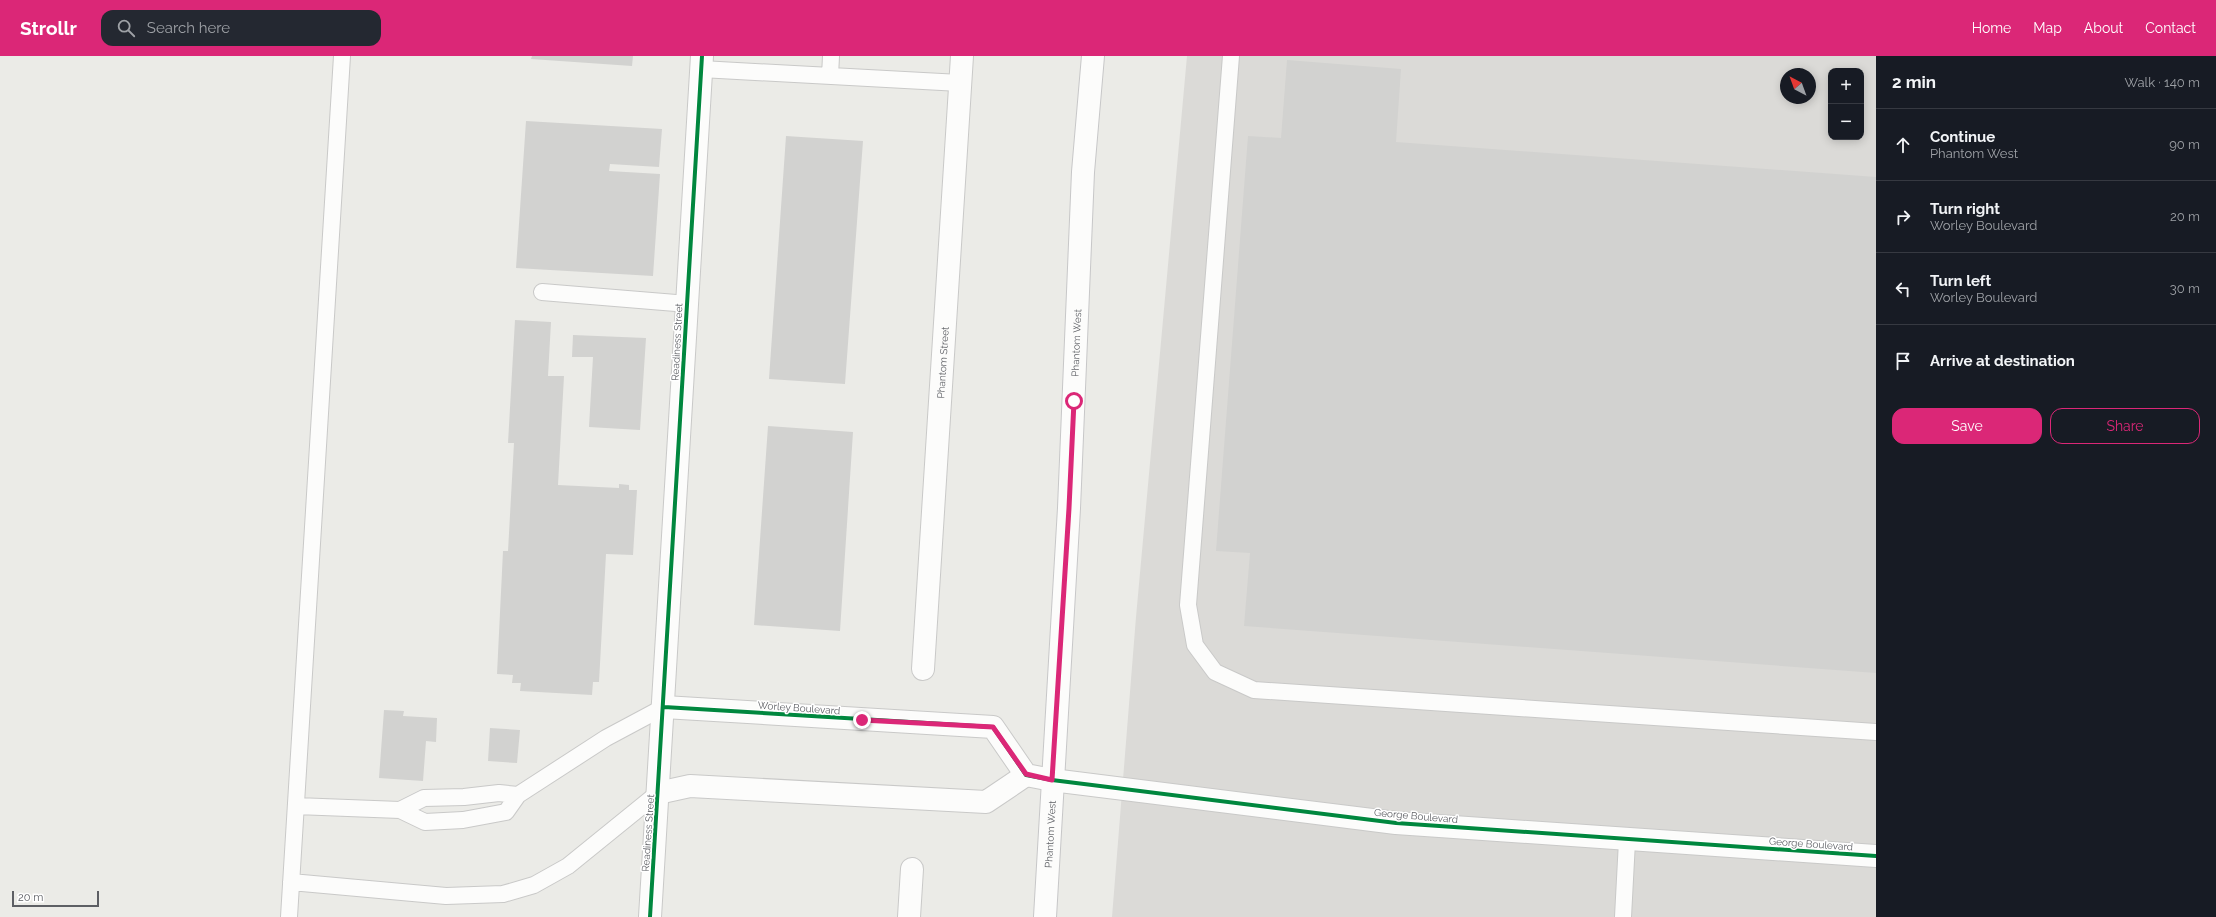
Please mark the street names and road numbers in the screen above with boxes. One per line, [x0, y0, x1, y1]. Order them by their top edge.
street label: Readiness Street [669, 302, 685, 381]
street label: Phantom West [1069, 308, 1083, 377]
street label: Phantom Street [935, 326, 950, 399]
street label: Worley Boulevard [757, 700, 841, 716]
street label: Readiness Street [640, 793, 656, 872]
street label: Phantom West [1042, 799, 1057, 868]
street label: George Boulevard [1374, 807, 1458, 825]
street label: George Boulevard [1769, 836, 1853, 852]

